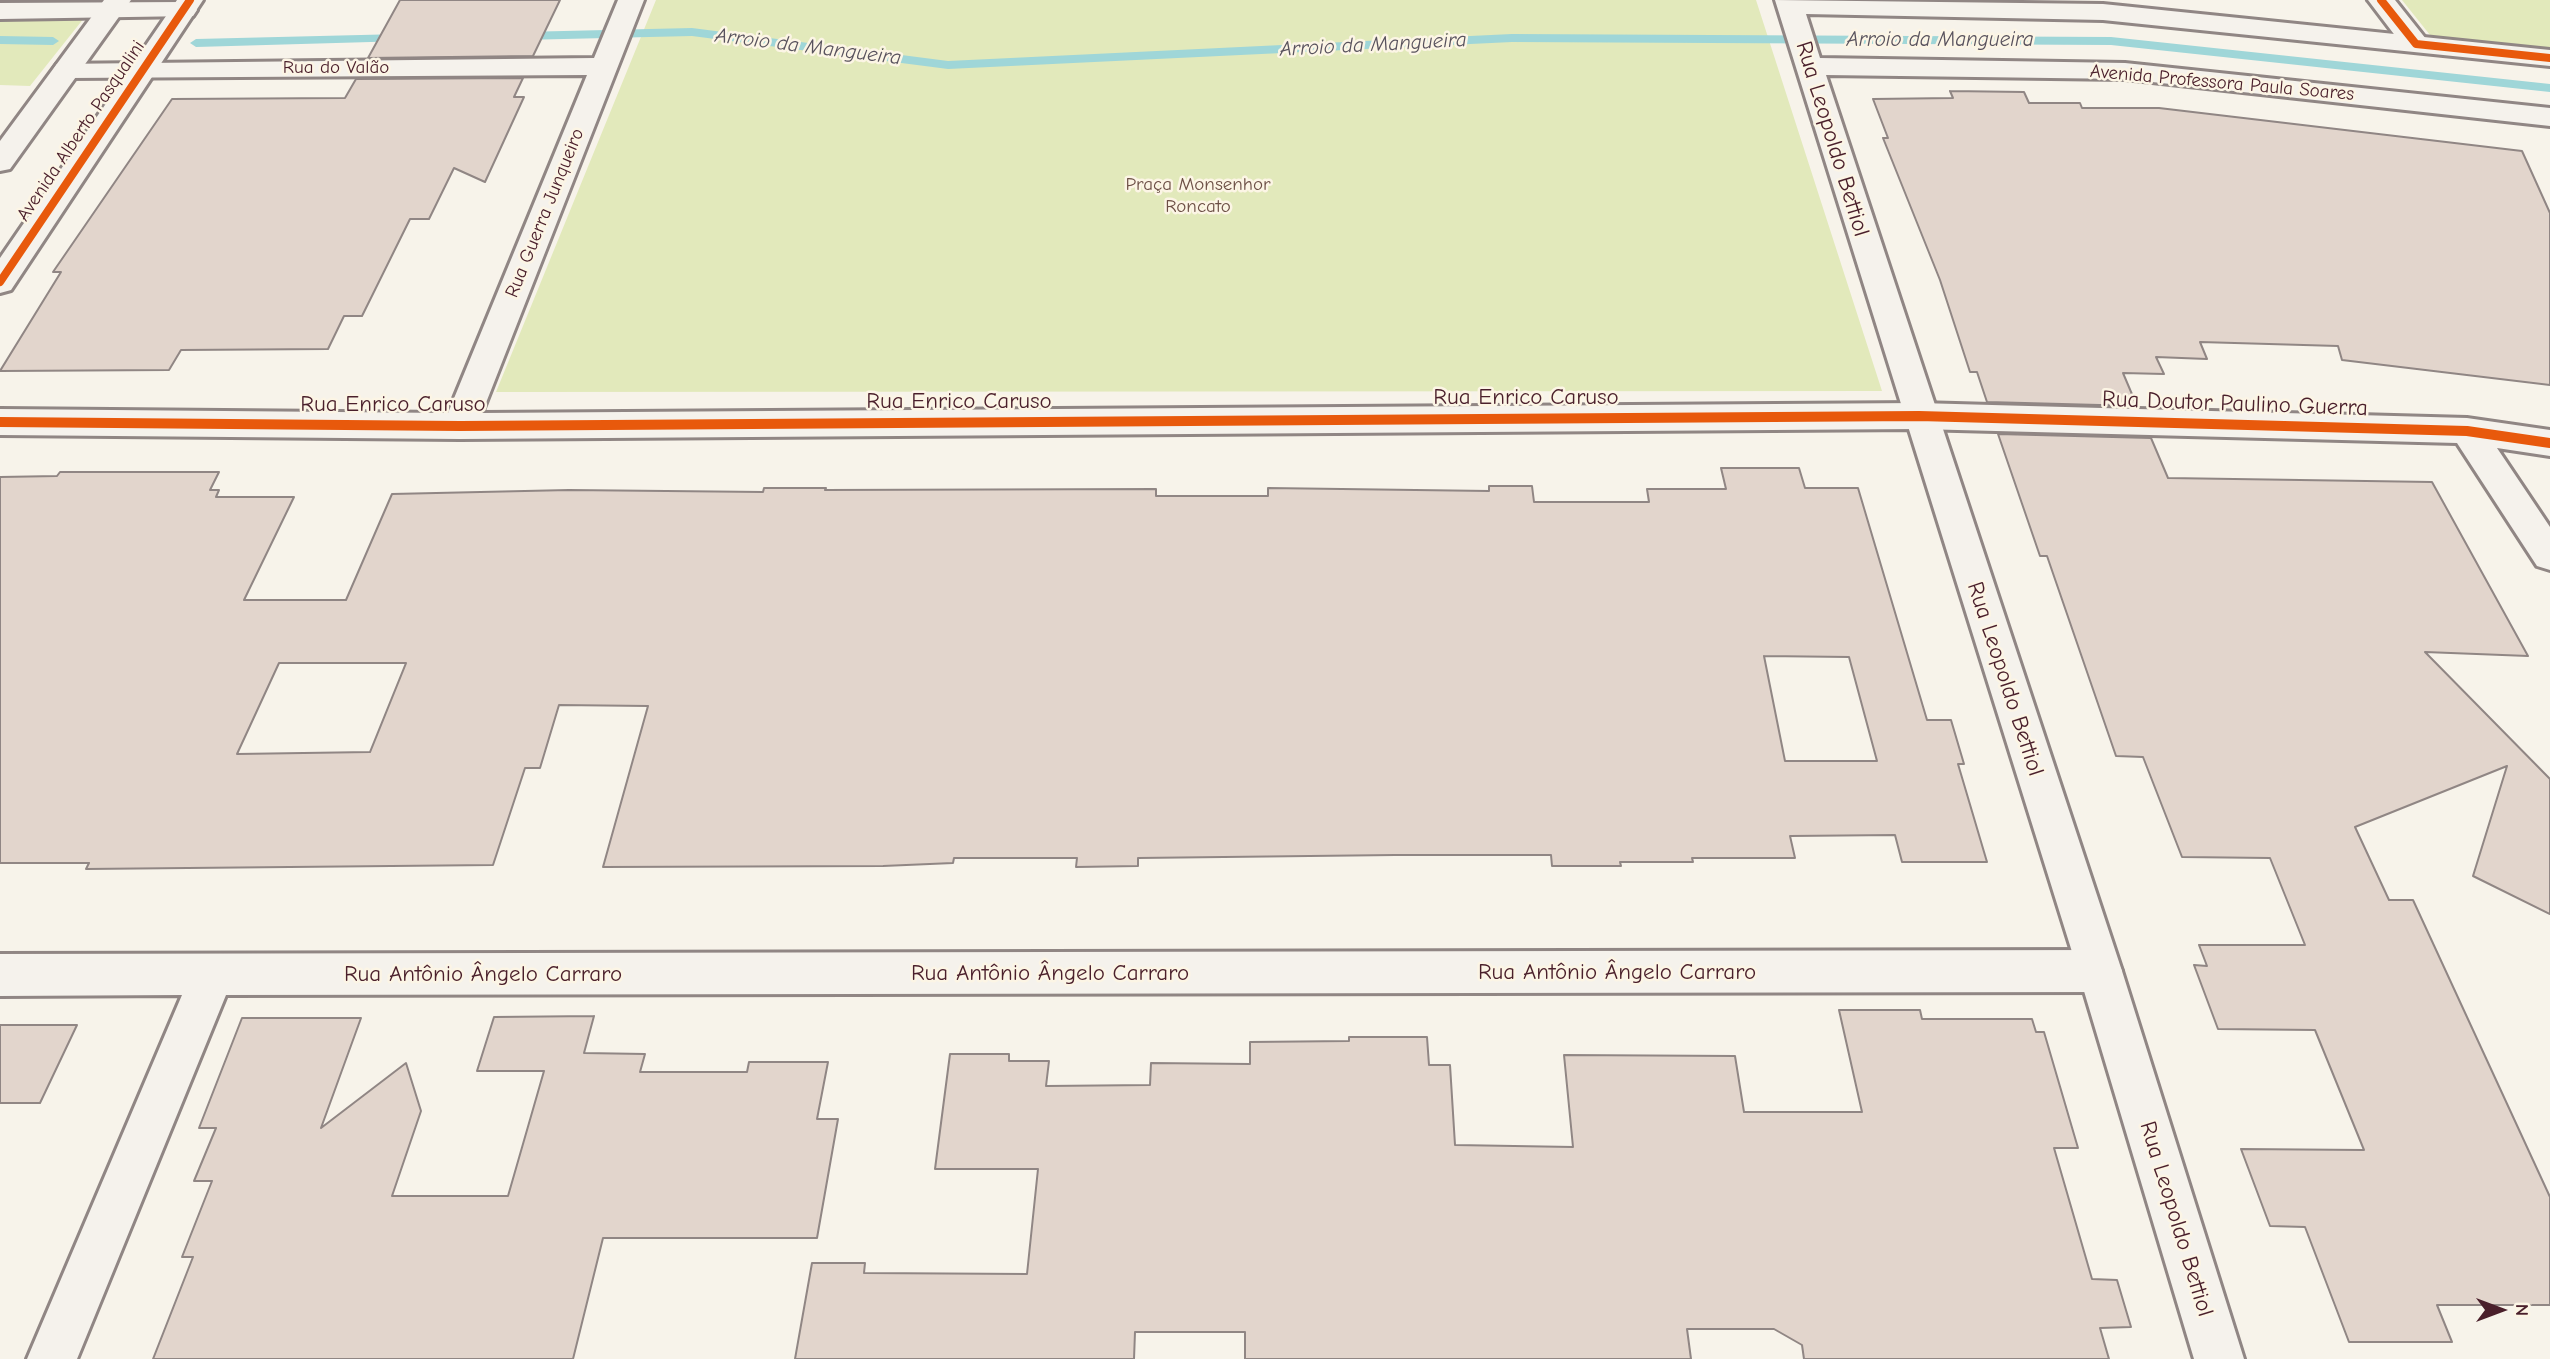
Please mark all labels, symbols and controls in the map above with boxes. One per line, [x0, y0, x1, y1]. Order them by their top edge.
water label: Arroio da Mangueira [714, 23, 902, 71]
water label: Arroio da Mangueira [1846, 27, 2034, 53]
water label: Arroio da Mangueira [1279, 28, 1467, 62]
street label: Avenida Alberto Pasqualini [12, 36, 150, 226]
street label: Rua Leopoldo Bettiol [1789, 38, 1875, 240]
street label: Rua do Valão [283, 57, 389, 79]
street label: Avenida Professora Paula Soares [2089, 60, 2355, 106]
street label: Rua Guerra Junqueiro [501, 125, 589, 301]
park label: Praça Monsenhor Roncato [1125, 174, 1271, 218]
street label: Rua Enrico Caruso [1433, 383, 1619, 411]
street label: Rua Doutor Paulino Guerra [2102, 386, 2368, 422]
street label: Rua Enrico Caruso [866, 387, 1052, 415]
street label: Rua Enrico Caruso [300, 390, 486, 418]
street label: Rua Leopoldo Bettiol [1961, 578, 2049, 780]
street label: Rua Antônio Ângelo Carraro [1478, 958, 1756, 986]
street label: Rua Antônio Ângelo Carraro [911, 959, 1189, 987]
street label: Rua Antônio Ângelo Carraro [344, 960, 622, 988]
street label: Rua Leopoldo Bettiol [2133, 1118, 2219, 1320]
north arrow [2466, 1275, 2536, 1345]
text: N [2511, 1304, 2533, 1316]

